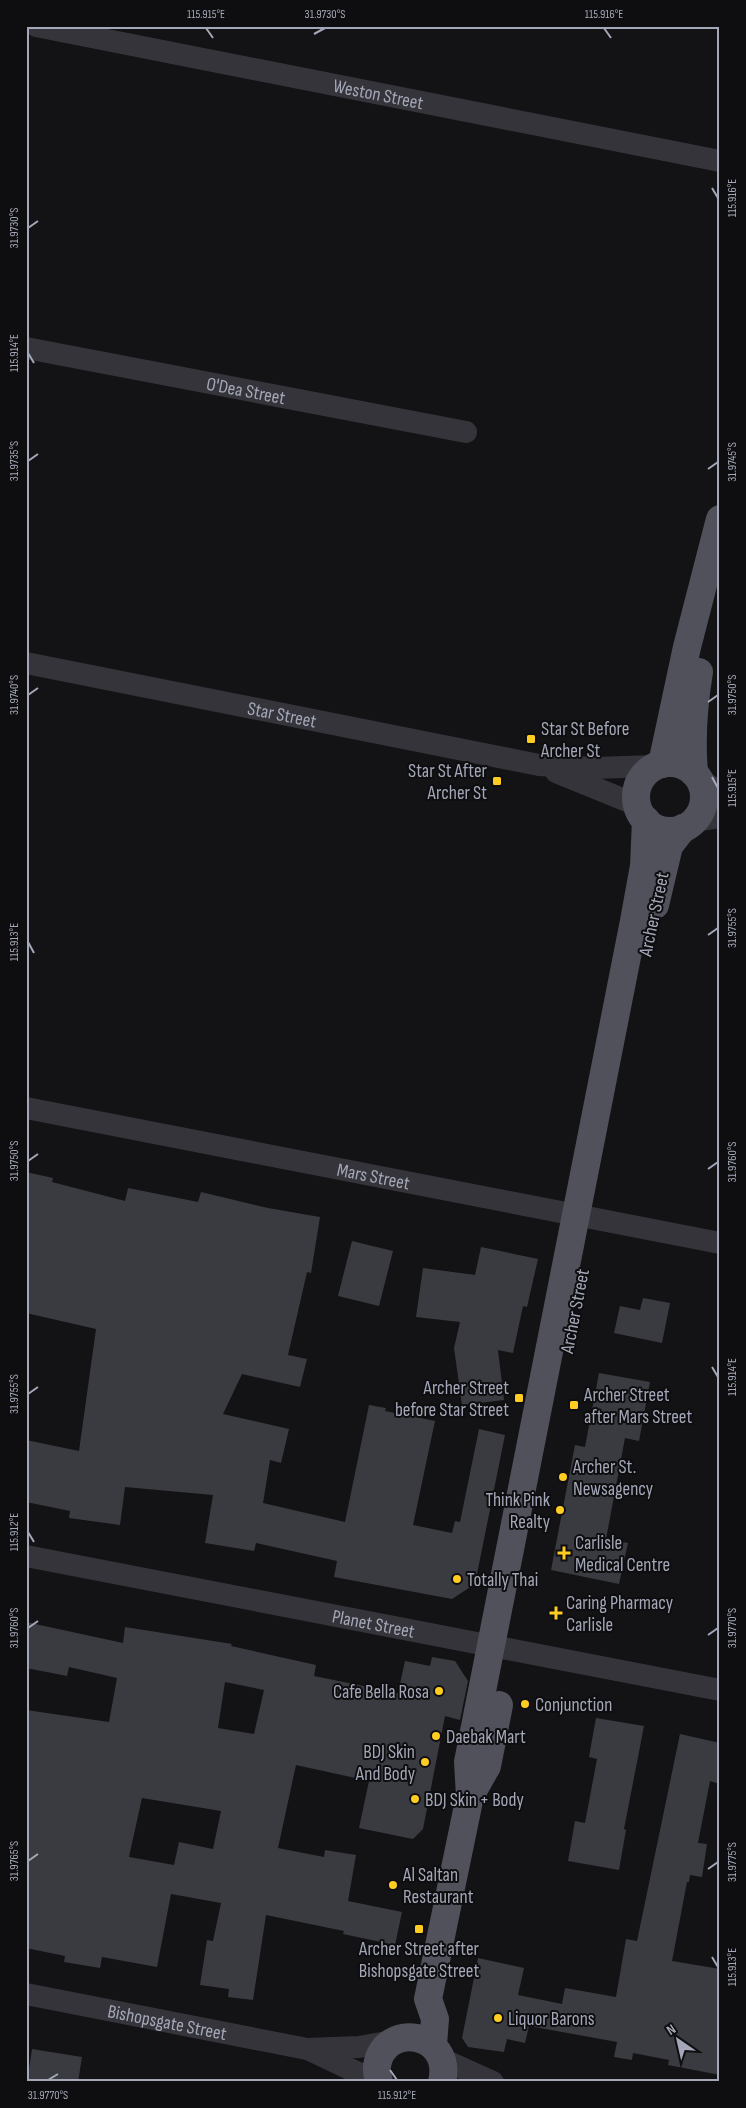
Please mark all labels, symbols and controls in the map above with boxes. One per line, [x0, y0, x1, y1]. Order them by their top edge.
text: 115.915°E [187, 7, 225, 22]
text: 31.9730°S [305, 7, 345, 22]
text: 115.916°E [585, 7, 623, 22]
street label: Weston Street [331, 75, 425, 115]
text: 115.916°E [725, 179, 740, 217]
text: 31.9730°S [7, 208, 22, 248]
text: 115.914°E [7, 334, 22, 372]
street label: O'Dea Street [204, 373, 287, 410]
text: 31.9735°S [7, 441, 22, 481]
text: 31.9745°S [725, 442, 740, 482]
text: 31.9740°S [7, 675, 22, 715]
text: 31.9750°S [725, 675, 740, 715]
street label: Star Street [245, 697, 318, 733]
place label: Star St Before Archer St [540, 718, 629, 763]
marker: Star St Before Archer St [525, 733, 537, 745]
place label: Star St After Archer St [408, 760, 488, 805]
text: 115.915°E [725, 769, 740, 807]
marker: Star St After Archer St [491, 775, 503, 787]
street label: Archer Street [634, 870, 675, 960]
text: 31.9755°S [725, 908, 740, 948]
text: 115.913°E [7, 923, 22, 961]
text: 31.9750°S [7, 1141, 22, 1181]
text: 31.9760°S [725, 1142, 740, 1182]
street label: Mars Street [335, 1159, 412, 1195]
street label: Archer Street [556, 1267, 595, 1356]
text: 115.914°E [725, 1358, 740, 1396]
text: 31.9755°S [7, 1374, 22, 1414]
place label: Archer Street before Star Street [395, 1377, 509, 1422]
place label: Archer Street after Mars Street [583, 1384, 692, 1429]
marker: Archer Street before Star Street [513, 1392, 525, 1404]
marker: Archer Street after Mars Street [568, 1399, 580, 1411]
place label: Archer St. Newsagency [572, 1456, 654, 1501]
marker: Archer St. Newsagency [557, 1471, 569, 1483]
place label: Think Pink Realty [485, 1489, 551, 1534]
marker: Think Pink Realty [554, 1504, 566, 1516]
text: 115.912°E [7, 1513, 22, 1551]
place label: Carlisle Medical Centre [575, 1532, 670, 1577]
marker: Carlisle Medical Centre [557, 1546, 571, 1560]
place label: Totally Thai [467, 1569, 538, 1592]
marker: Totally Thai [451, 1573, 463, 1585]
place label: Caring Pharmacy Carlisle [566, 1592, 674, 1637]
street label: Planet Street [330, 1605, 417, 1644]
marker: Caring Pharmacy Carlisle [550, 1607, 562, 1619]
text: 31.9760°S [7, 1608, 22, 1648]
text: 31.9770°S [725, 1608, 740, 1648]
place label: Cafe Bella Rosa [333, 1681, 429, 1704]
marker: Cafe Bella Rosa [433, 1685, 445, 1697]
place label: Conjunction [535, 1694, 612, 1717]
marker: Conjunction [519, 1698, 531, 1710]
place label: Daebak Mart [446, 1726, 526, 1749]
marker: Daebak Mart [430, 1730, 442, 1742]
place label: BDJ Skin And Body [355, 1741, 416, 1786]
marker: BDJ Skin And Body [419, 1756, 431, 1768]
place label: BDJ Skin + Body [425, 1789, 524, 1812]
marker: BDJ Skin + Body [409, 1793, 421, 1805]
text: 31.9765°S [7, 1841, 22, 1881]
text: 31.9775°S [725, 1842, 740, 1882]
place label: Al Saltan Restaurant [402, 1864, 474, 1909]
marker: Al Saltan Restaurant [387, 1879, 399, 1891]
marker: Archer Street after Bishopsgate Street [413, 1923, 425, 1935]
place label: Archer Street after Bishopsgate Street [358, 1938, 480, 1983]
text: 115.913°E [725, 1948, 740, 1986]
street label: Bishopsgate Street [106, 2000, 229, 2046]
place label: Liquor Barons [508, 2008, 595, 2031]
marker: Liquor Barons [492, 2012, 504, 2024]
north arrow [654, 2016, 704, 2066]
text: N [663, 2020, 679, 2039]
text: 31.9770°S [28, 2088, 68, 2103]
text: 115.912°E [378, 2088, 416, 2103]

